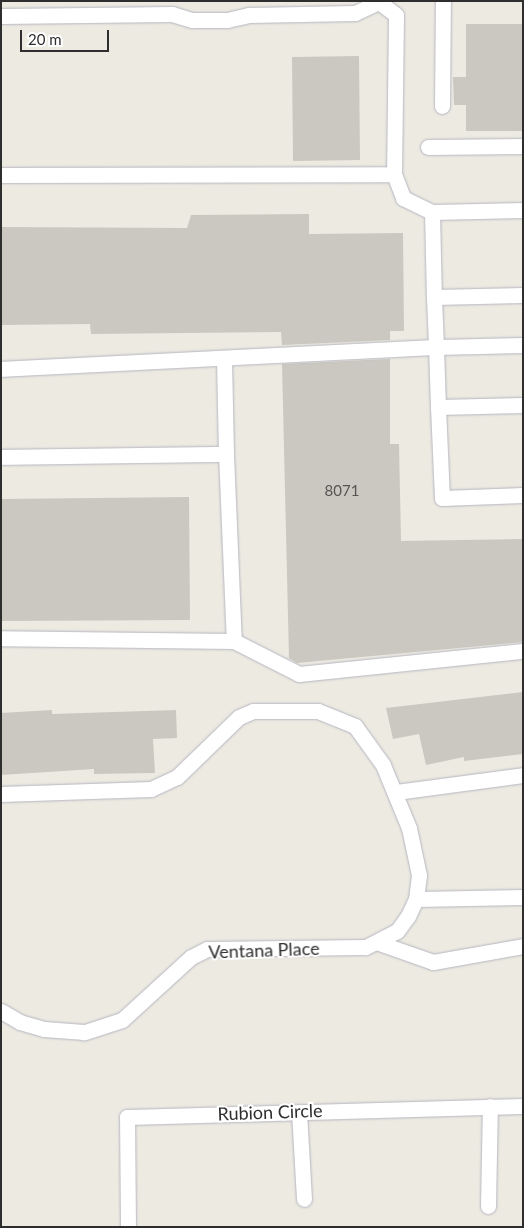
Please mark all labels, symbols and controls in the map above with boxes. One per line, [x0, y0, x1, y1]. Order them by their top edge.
scale bar [22, 20, 111, 52]
text: 20 m [28, 30, 62, 48]
house number: 8071 [325, 482, 359, 500]
street label: Ventana Place [208, 937, 320, 963]
street label: Rubion Circle [217, 1099, 323, 1125]

